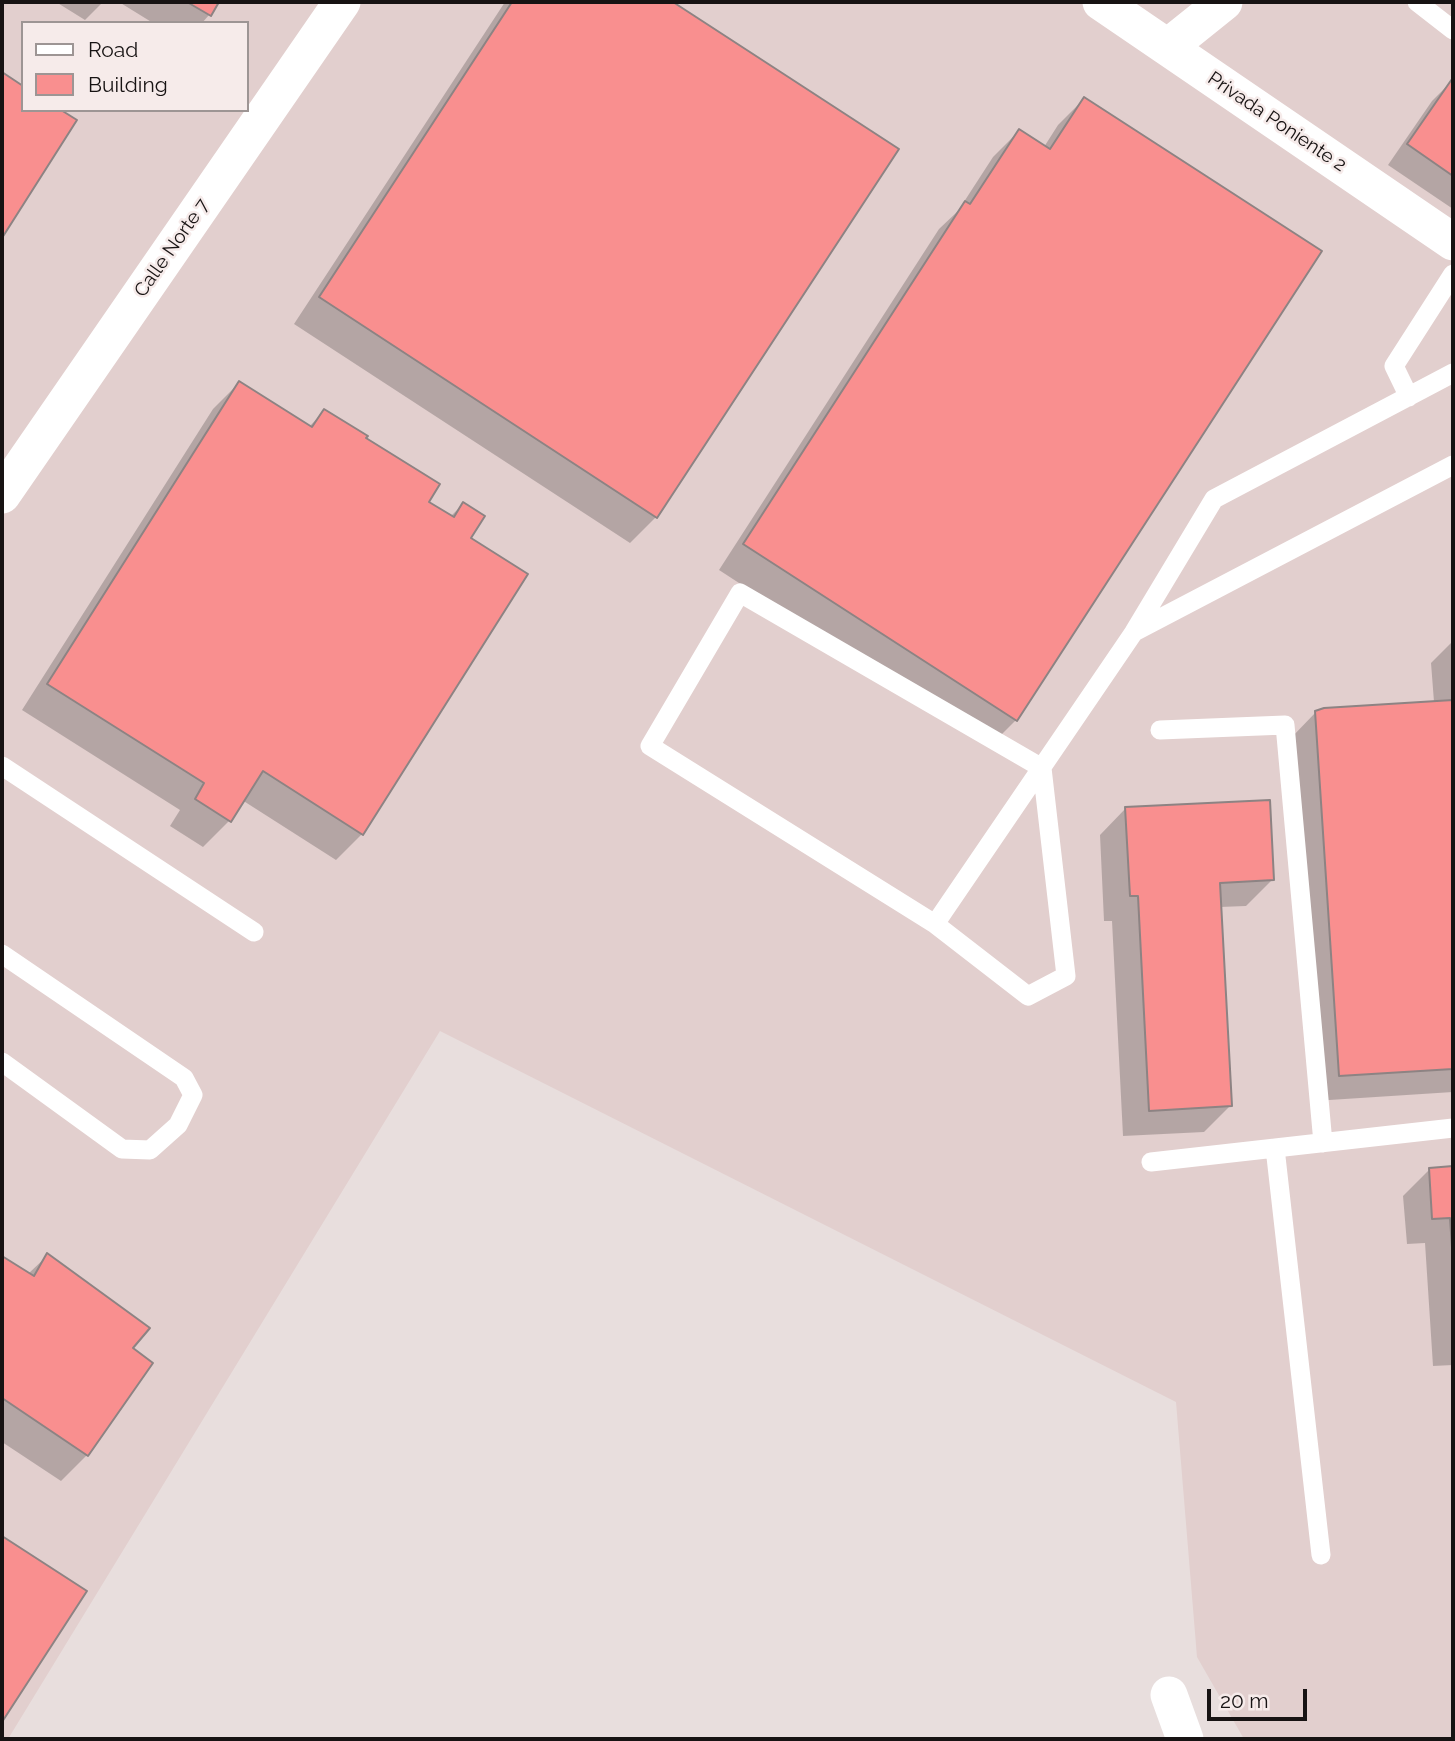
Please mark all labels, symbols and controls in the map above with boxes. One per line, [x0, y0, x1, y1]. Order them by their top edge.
legend [21, 21, 248, 112]
text: Road [88, 37, 138, 62]
street label: Privada Poniente 2 [1203, 67, 1351, 177]
text: Building [88, 72, 168, 97]
street label: Calle Norte 7 [130, 195, 214, 301]
scale bar [1210, 1674, 1310, 1718]
text: 20 m [1220, 1688, 1268, 1713]

